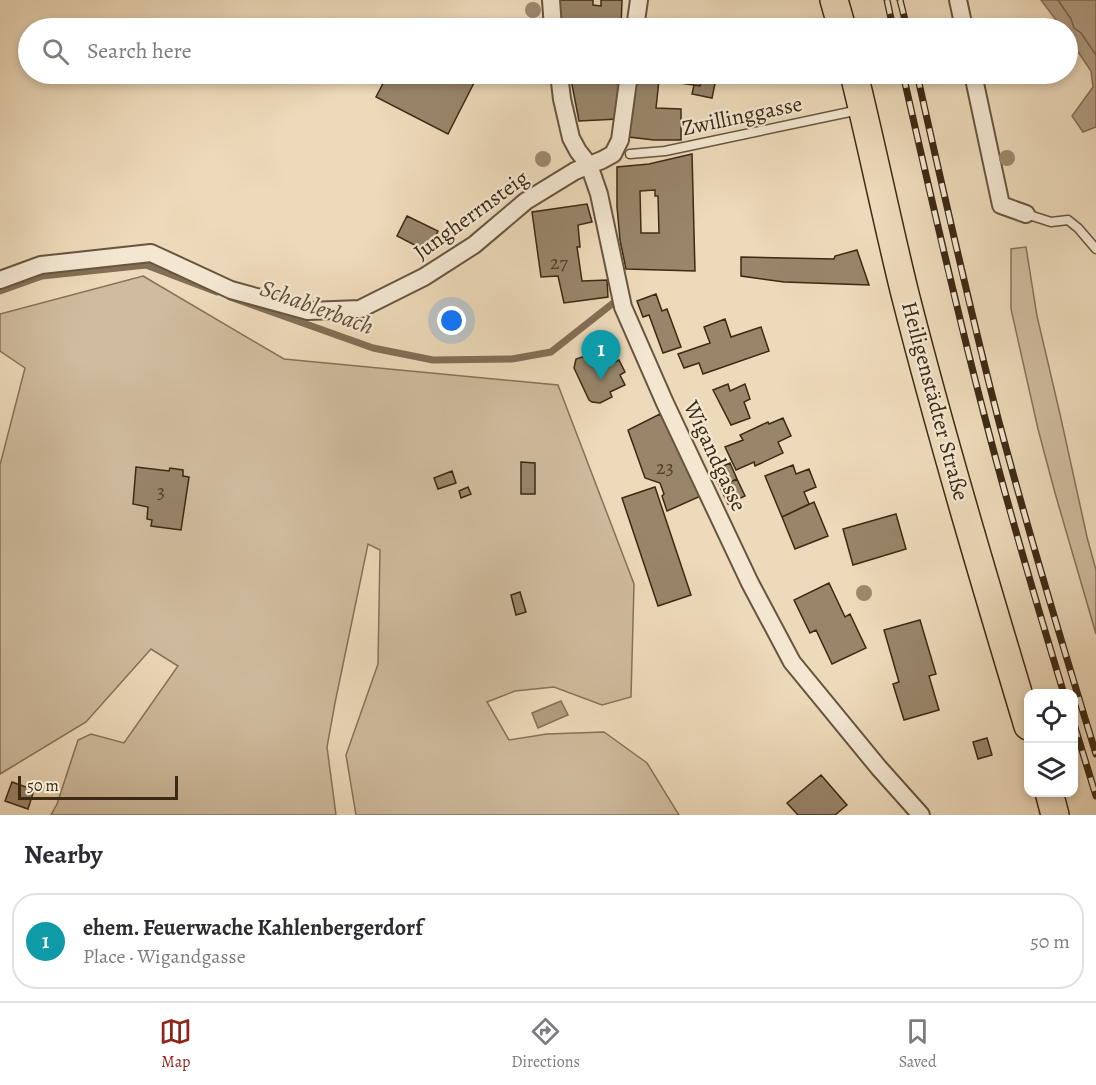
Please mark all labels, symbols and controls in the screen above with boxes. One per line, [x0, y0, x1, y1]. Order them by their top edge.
search box [18, 18, 1078, 84]
icon: search [39, 35, 72, 68]
text: Search here [87, 36, 192, 66]
street label: Zwillinggasse [679, 89, 805, 143]
street label: Jungherrnsteig [407, 163, 535, 267]
house number: 27 [550, 249, 569, 276]
water label: Schablerbach [256, 272, 378, 342]
street label: Heiligenstädter Straße [894, 298, 976, 504]
your location [437, 306, 466, 335]
pin: 1 [582, 330, 620, 380]
street label: Wigandgasse [676, 395, 754, 516]
house number: 23 [656, 454, 674, 481]
house number: 3 [157, 478, 165, 505]
map controls [1024, 689, 1078, 797]
button: locate [1024, 689, 1078, 743]
button: layers [1024, 743, 1078, 797]
scale bar [18, 773, 178, 800]
text: 50 m [27, 775, 59, 797]
text: Nearby [24, 837, 103, 872]
text: ehem. Feuerwache Kahlenbergerdorf [83, 913, 423, 943]
text: 1 [42, 928, 49, 955]
text: 50 m [1030, 928, 1070, 955]
text: Place · Wigandgasse [83, 943, 246, 970]
tab: Map [159, 1015, 192, 1073]
tab: Directions [511, 1015, 580, 1073]
tab: Saved [899, 1015, 937, 1073]

